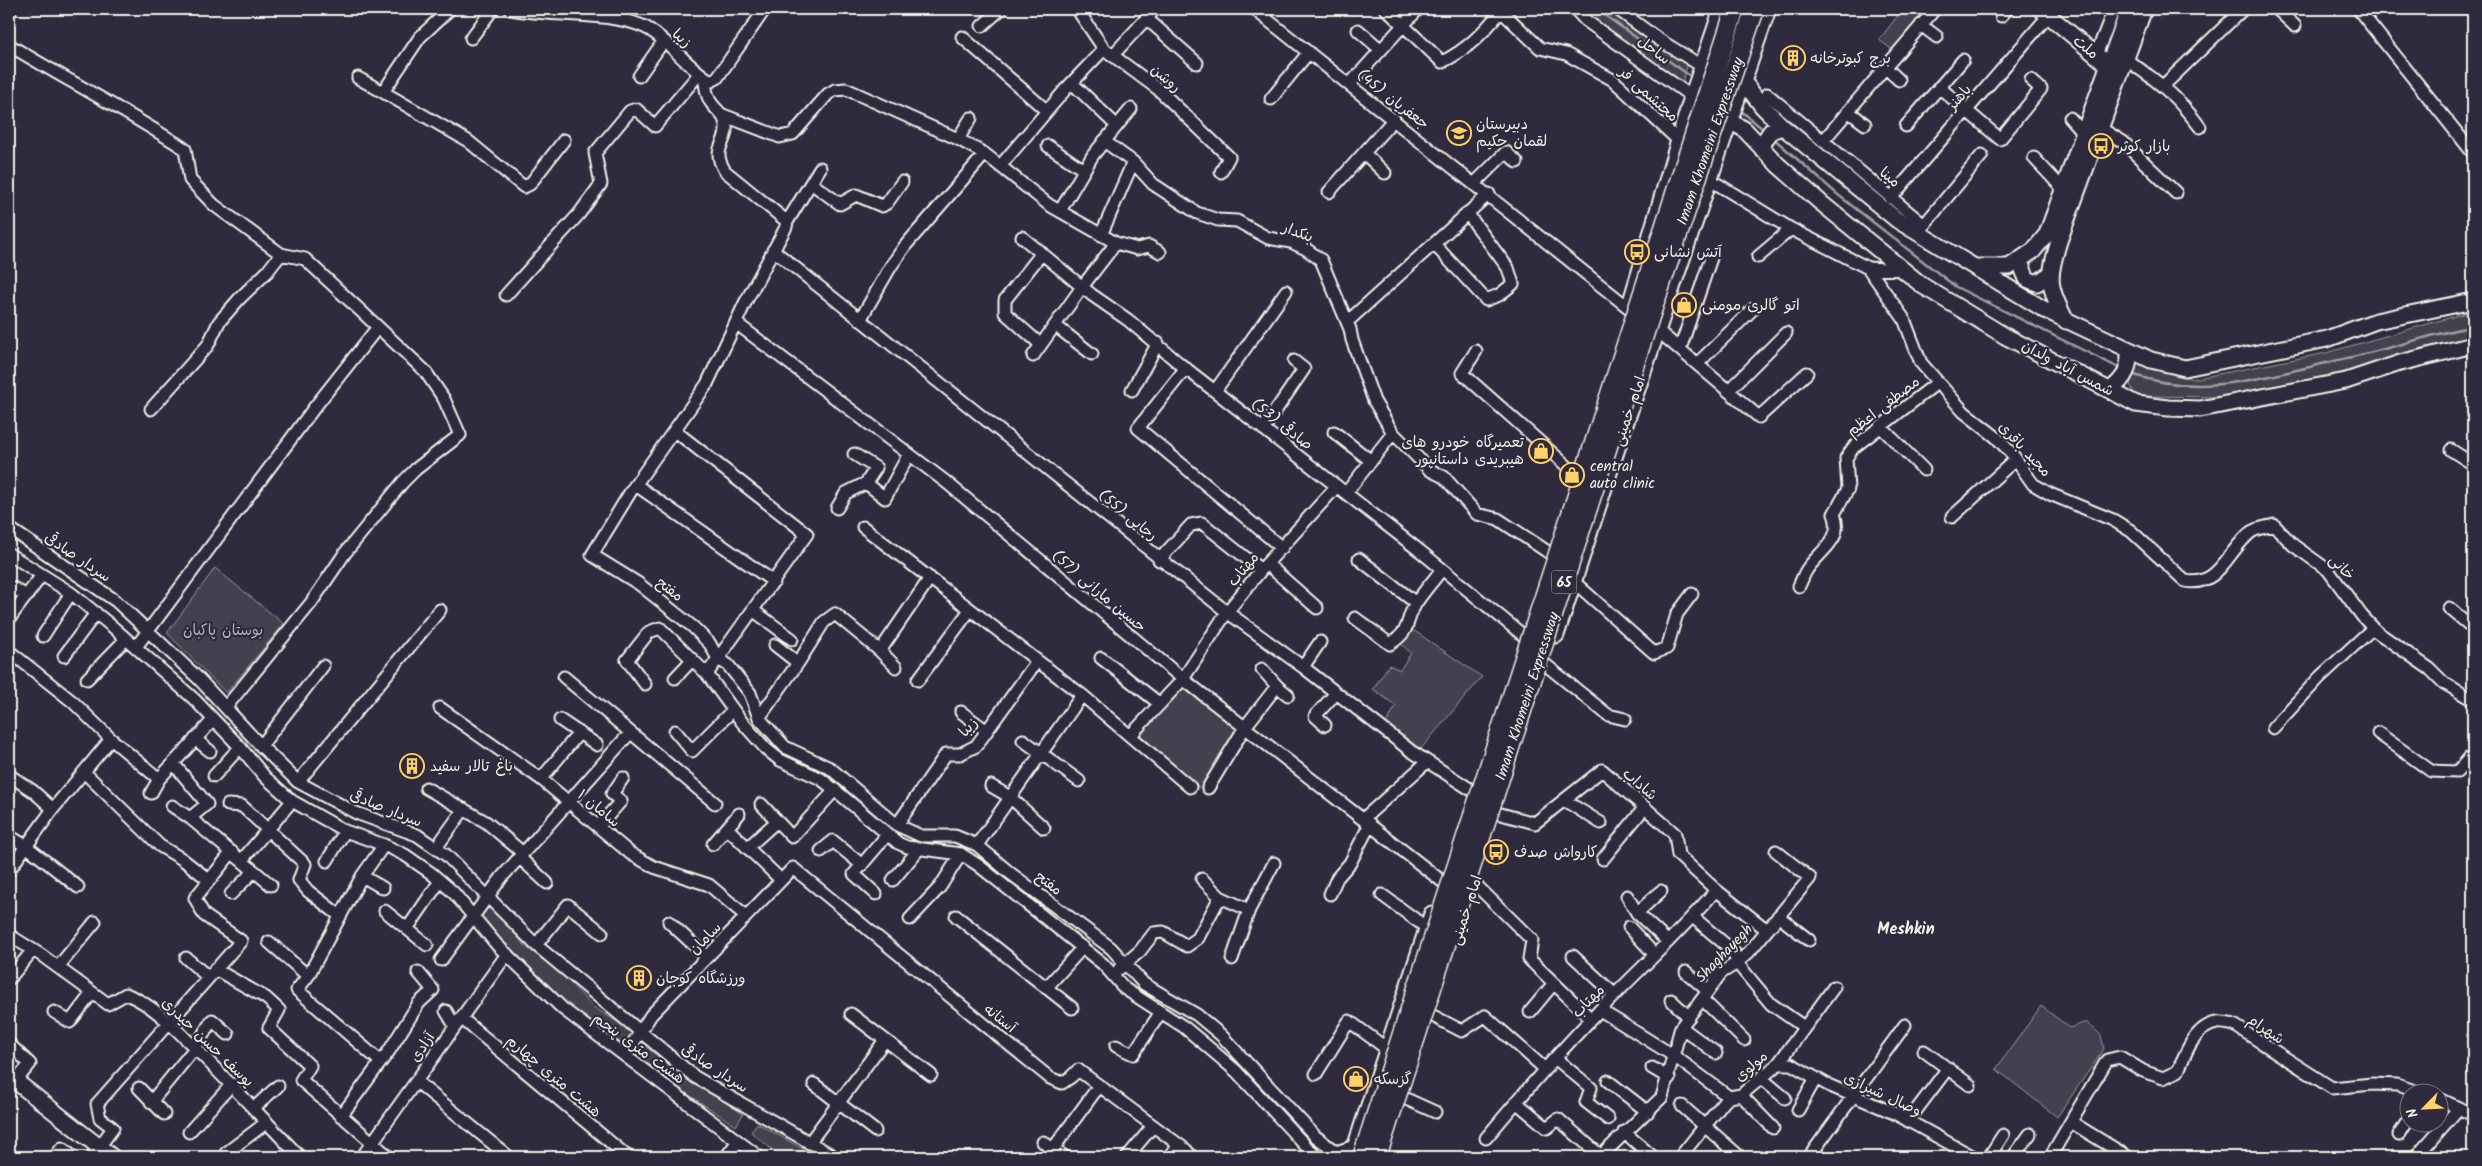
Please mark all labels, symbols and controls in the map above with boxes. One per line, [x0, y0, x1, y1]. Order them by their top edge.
street label: زیبا [666, 23, 697, 54]
street label: ساحل [1632, 30, 1675, 71]
street label: ملت [2067, 30, 2104, 66]
building icon: برج کبوترخانه [1780, 45, 1806, 71]
place label: برج کبوترخانه [1810, 47, 1891, 71]
street label: Imam Khomeini Expressway [1671, 53, 1751, 229]
street label: روشن [1145, 59, 1186, 99]
street label: محتشمی فر [1611, 60, 1684, 128]
street label: جعفریان (45) [1351, 64, 1434, 136]
street label: باهنر [1940, 79, 1978, 118]
place label: دبیرستان لقمان حکیم [1476, 113, 1547, 154]
school or university icon: دبیرستان لقمان حکیم [1446, 120, 1472, 146]
bus stop icon: بازار کوثر [2088, 133, 2114, 159]
place label: بازار کوثر [2116, 135, 2170, 159]
street label: مینا [1873, 162, 1905, 194]
street label: بنکدار [1278, 216, 1317, 250]
bus stop icon: آتش نشانی [1624, 239, 1650, 265]
place label: آتش نشانی [1654, 241, 1723, 265]
shop icon: اتو گالری مومنی [1671, 292, 1697, 318]
place label: اتو گالری مومنی [1702, 294, 1800, 318]
street label: شمس آباد ولدان [2017, 334, 2118, 403]
street label: مصطفی اعظم [1842, 370, 1925, 443]
street label: امام خمینی [1607, 373, 1653, 450]
street label: صادقی (53) [1245, 393, 1318, 457]
street label: مجید باقری [1992, 416, 2057, 483]
place label: تعمیرگاه خودرو های هیبریدی داستانپور [1401, 431, 1525, 472]
shop icon: تعمیرگاه خودرو های هیبریدی داستانپور [1528, 438, 1554, 464]
place label: central auto clinic [1590, 455, 1655, 496]
shop icon: central auto clinic [1559, 462, 1585, 488]
street label: رجایی (55) [1092, 484, 1162, 547]
street label: سردار صادقی [39, 527, 116, 589]
street label: حسین مارانی (57) [1046, 545, 1151, 639]
street label: مهتاب [1222, 547, 1266, 592]
street label: خانی [2323, 549, 2360, 587]
road number: 65 [1552, 570, 1576, 594]
street label: مفتح [651, 571, 688, 608]
street label: Imam Khomeini Expressway [1489, 608, 1567, 784]
park label: بوستان پاکبان [183, 619, 263, 643]
street label: زیبا [953, 712, 984, 743]
building icon: باغ تالار سفید [399, 753, 425, 779]
place label: باغ تالار سفید [430, 755, 513, 779]
street label: شاداب [1616, 763, 1662, 807]
street label: سردار صادقی [346, 784, 425, 834]
street label: سامان ۱ [571, 784, 625, 834]
bus stop icon: کارواش صدف [1483, 839, 1509, 865]
place label: کارواش صدف [1514, 841, 1598, 865]
street label: مفتح [1030, 865, 1067, 902]
street label: امام خمینی [1444, 872, 1490, 949]
street label: سامان [684, 917, 728, 961]
district label: Meshkin [1877, 917, 1935, 942]
street label: Shaghayegh [1690, 919, 1759, 989]
building icon: ورزشگاه کوجان [626, 965, 652, 991]
place label: ورزشگاه کوجان [656, 967, 746, 991]
street label: مهتاب [1566, 979, 1611, 1024]
street label: یوسف حسن حیدری [155, 992, 259, 1093]
street label: آستانه [978, 998, 1022, 1040]
street label: هشت متری پنجم [587, 1007, 690, 1091]
street label: شهرام [2242, 1009, 2289, 1051]
street label: آزادی [404, 1027, 442, 1067]
street label: هشت متری چهارم [500, 1029, 607, 1124]
street label: سردار صادقی [676, 1038, 753, 1100]
street label: مولوی [1729, 1045, 1774, 1088]
shop icon: گزسکه [1343, 1066, 1369, 1092]
street label: وصال شیرازی [1839, 1066, 1926, 1124]
place label: گزسکه [1374, 1068, 1412, 1092]
north arrow [2400, 1084, 2450, 1134]
text: N [2401, 1104, 2425, 1121]

